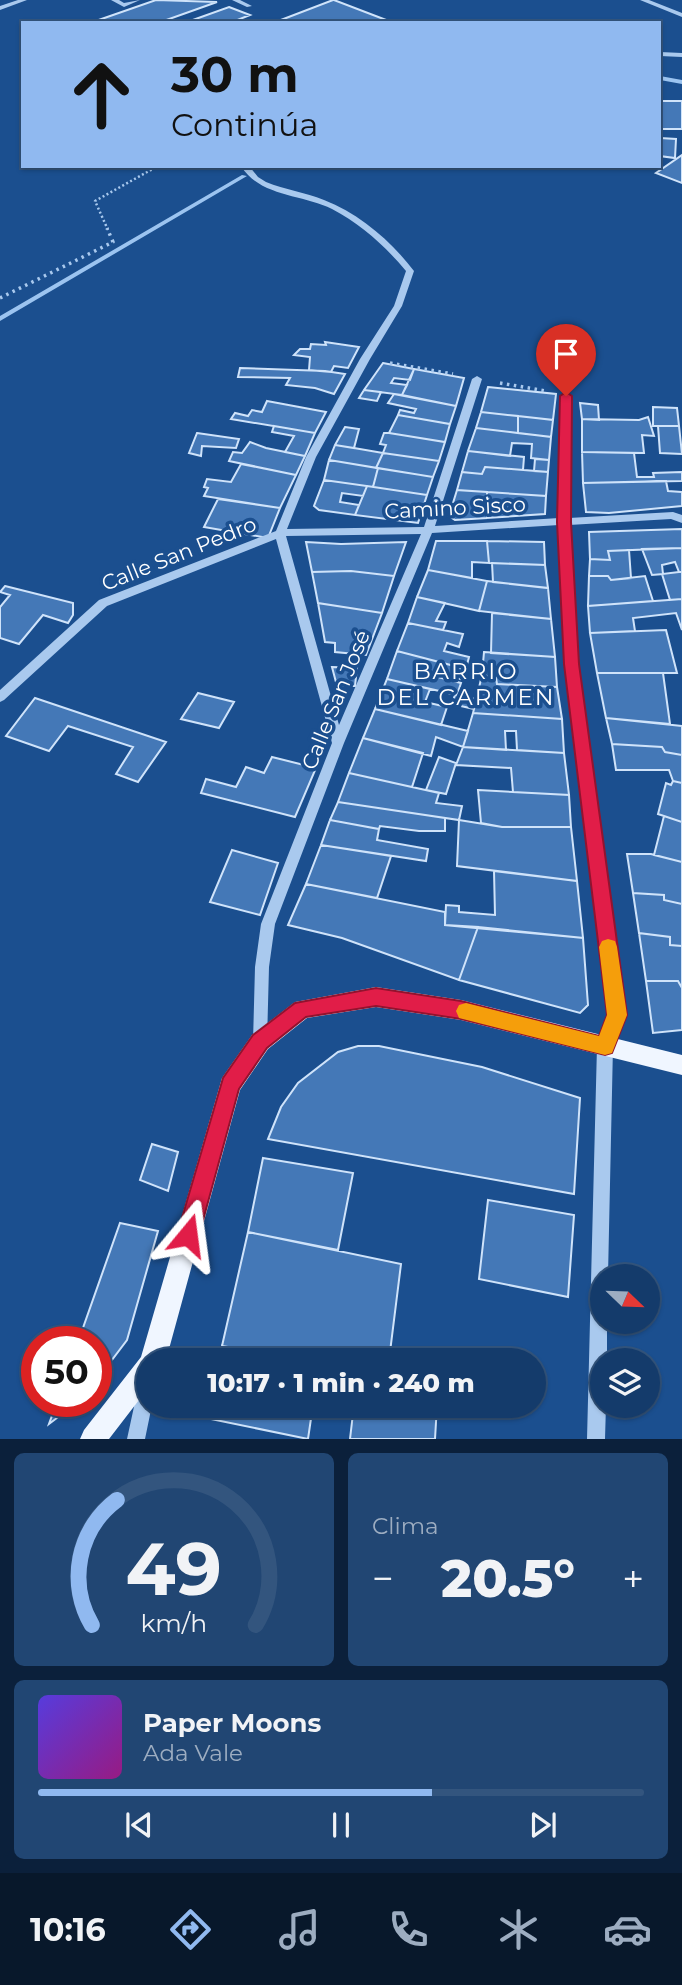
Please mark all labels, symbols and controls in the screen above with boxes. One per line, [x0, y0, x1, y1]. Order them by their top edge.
text: 30 m [171, 45, 299, 104]
icon: ahead [56, 49, 147, 140]
text: Continúa [171, 105, 318, 144]
pin [536, 324, 596, 396]
icon: arrive [547, 335, 585, 373]
street label: Camino Sisco [384, 491, 526, 524]
street label: Calle San Pedro [98, 511, 260, 596]
street label: Calle San José [296, 626, 375, 773]
district label: BARRIO DEL CARMEN [376, 657, 556, 711]
position arrow [151, 1198, 225, 1272]
north arrow [590, 1264, 660, 1334]
map controls [590, 1264, 660, 1418]
speed limit sign: 50 [21, 1326, 112, 1417]
button: layers [590, 1348, 660, 1418]
text: 10:17 · 1 min · 240 m [207, 1367, 475, 1399]
text: Clima [372, 1512, 439, 1540]
text: 49 [126, 1526, 222, 1614]
text: 20.5° [441, 1547, 575, 1610]
text: − [372, 1555, 394, 1602]
text: + [622, 1555, 644, 1602]
text: km/h [141, 1608, 207, 1638]
text: Paper Moons [143, 1707, 321, 1739]
text: Ada Vale [143, 1739, 243, 1767]
icon: previous [120, 1806, 158, 1844]
icon: pause [322, 1806, 360, 1844]
icon: next [524, 1806, 562, 1844]
icon: directions [166, 1905, 215, 1954]
icon: music [275, 1905, 324, 1954]
icon: phone [384, 1905, 433, 1954]
icon: climate [494, 1905, 543, 1954]
icon: car [603, 1905, 652, 1954]
text: 10:16 [30, 1910, 106, 1949]

